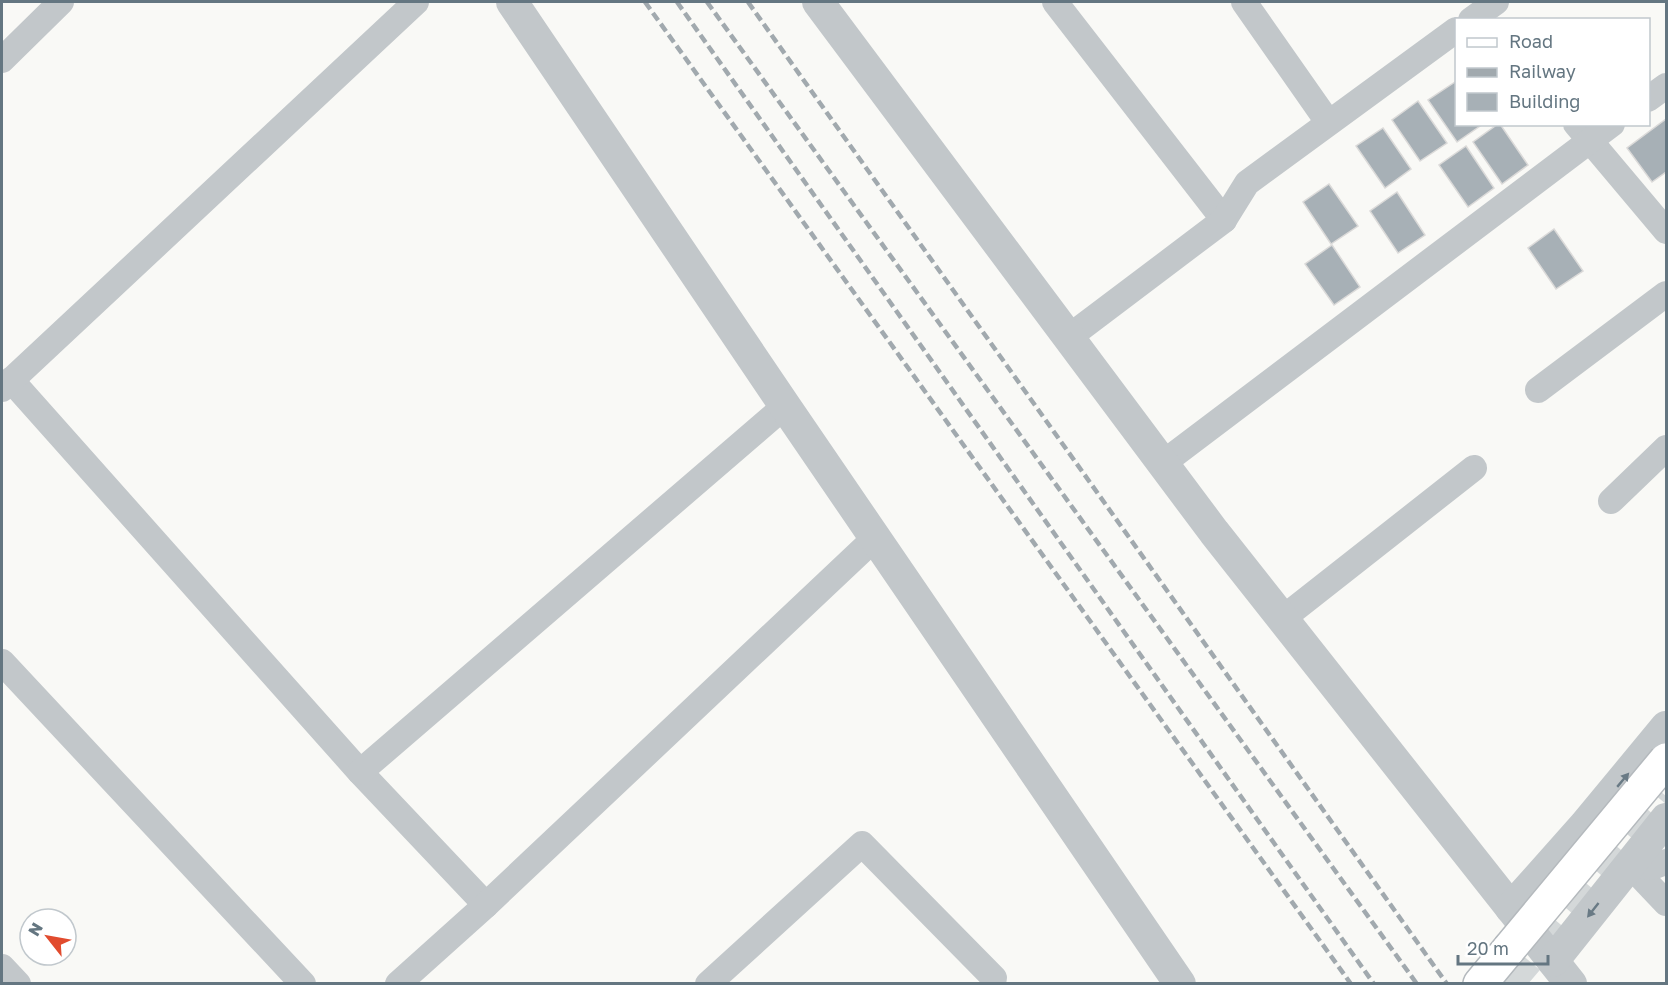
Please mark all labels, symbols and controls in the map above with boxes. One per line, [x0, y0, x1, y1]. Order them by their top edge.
legend [1455, 18, 1650, 126]
text: Road [1509, 30, 1553, 52]
text: Railway [1509, 60, 1576, 82]
text: Building [1509, 90, 1580, 112]
one-way arrow [1616, 772, 1629, 788]
one-way arrow [1587, 902, 1600, 918]
north arrow [18, 907, 78, 967]
text: N [23, 919, 47, 940]
scale bar [1458, 928, 1548, 966]
text: 20 m [1467, 937, 1509, 959]

